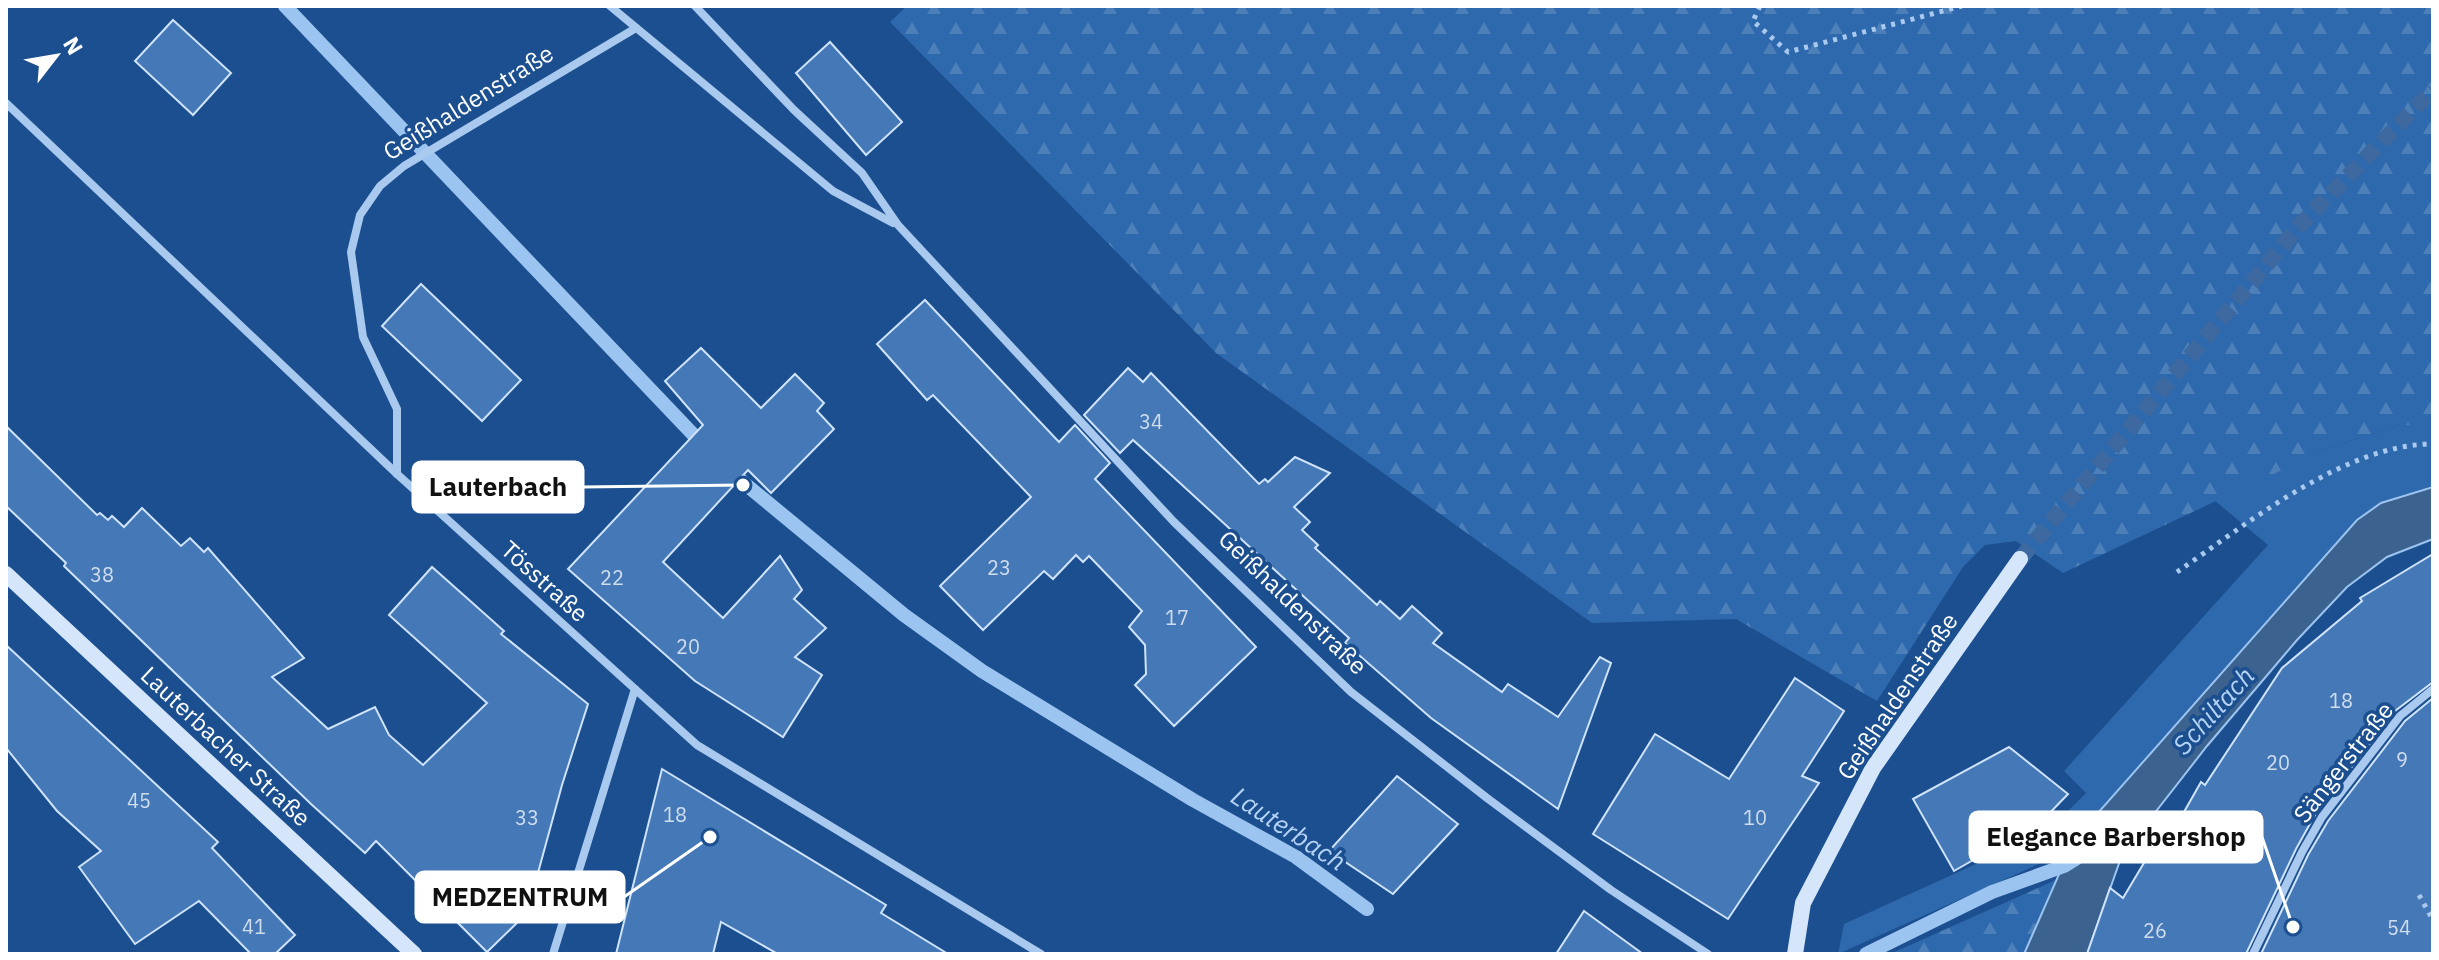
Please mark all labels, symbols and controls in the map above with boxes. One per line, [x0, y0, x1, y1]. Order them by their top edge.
north arrow [16, 16, 96, 96]
text: N [57, 31, 90, 60]
street label: Geißhaldenstraße [377, 37, 559, 167]
house number: 34 [1139, 408, 1163, 435]
callout: Lauterbach [413, 462, 583, 512]
text: Lauterbach [429, 469, 567, 503]
street label: Geißhaldenstraße [1212, 523, 1374, 681]
street label: Tösstraße [494, 533, 596, 629]
house number: 23 [987, 554, 1011, 581]
house number: 38 [90, 561, 114, 588]
house number: 22 [600, 564, 624, 591]
house number: 17 [1165, 604, 1189, 631]
street label: Geißhaldenstraße [1829, 606, 1965, 786]
house number: 20 [676, 633, 700, 660]
street label: Lauterbacher Straße [134, 659, 318, 833]
water label: Schiltach [2165, 659, 2261, 761]
house number: 18 [2329, 687, 2353, 714]
street label: Sängerstraße [2286, 695, 2400, 829]
house number: 9 [2396, 746, 2408, 773]
house number: 20 [2266, 749, 2290, 776]
water label: Lauterbach [1225, 778, 1353, 878]
house number: 45 [127, 787, 151, 814]
house number: 18 [663, 801, 687, 828]
house number: 33 [515, 804, 539, 831]
house number: 10 [1743, 804, 1767, 831]
callout: Elegance Barbershop [1970, 812, 2262, 862]
text: Elegance Barbershop [1986, 819, 2246, 853]
callout: MEDZENTRUM [416, 872, 624, 922]
text: MEDZENTRUM [432, 879, 608, 913]
house number: 41 [242, 913, 266, 940]
house number: 54 [2387, 914, 2411, 941]
house number: 26 [2143, 917, 2167, 944]

